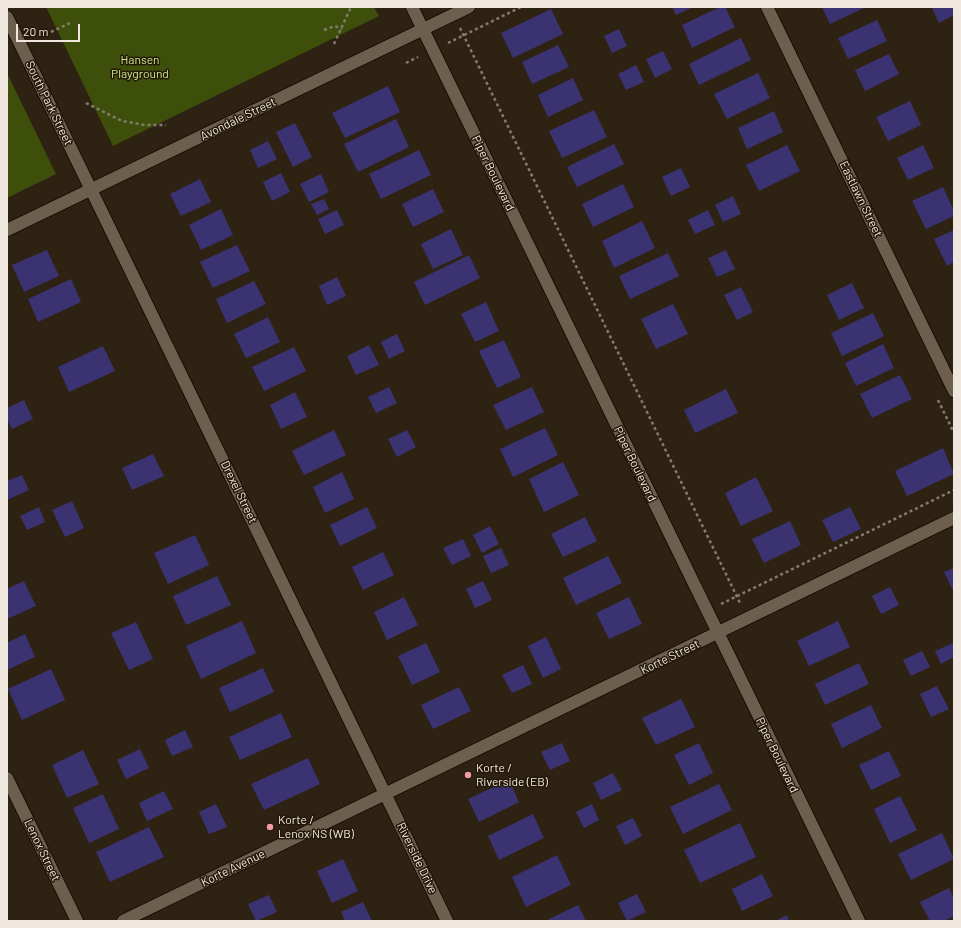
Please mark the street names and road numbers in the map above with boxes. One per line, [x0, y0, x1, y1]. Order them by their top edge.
street label: South Park Street [22, 59, 76, 147]
street label: Avondale Street [198, 94, 278, 144]
street label: Piper Boulevard [469, 133, 517, 213]
street label: Eastlawn Street [836, 159, 886, 239]
street label: Piper Boulevard [611, 424, 659, 504]
street label: Drexel Street [218, 458, 260, 526]
street label: Korte Street [638, 637, 702, 677]
street label: Piper Boulevard [753, 715, 801, 795]
street label: Lenox Street [21, 817, 63, 883]
street label: Riverside Drive [394, 820, 440, 896]
street label: Korte Avenue [199, 846, 267, 890]

